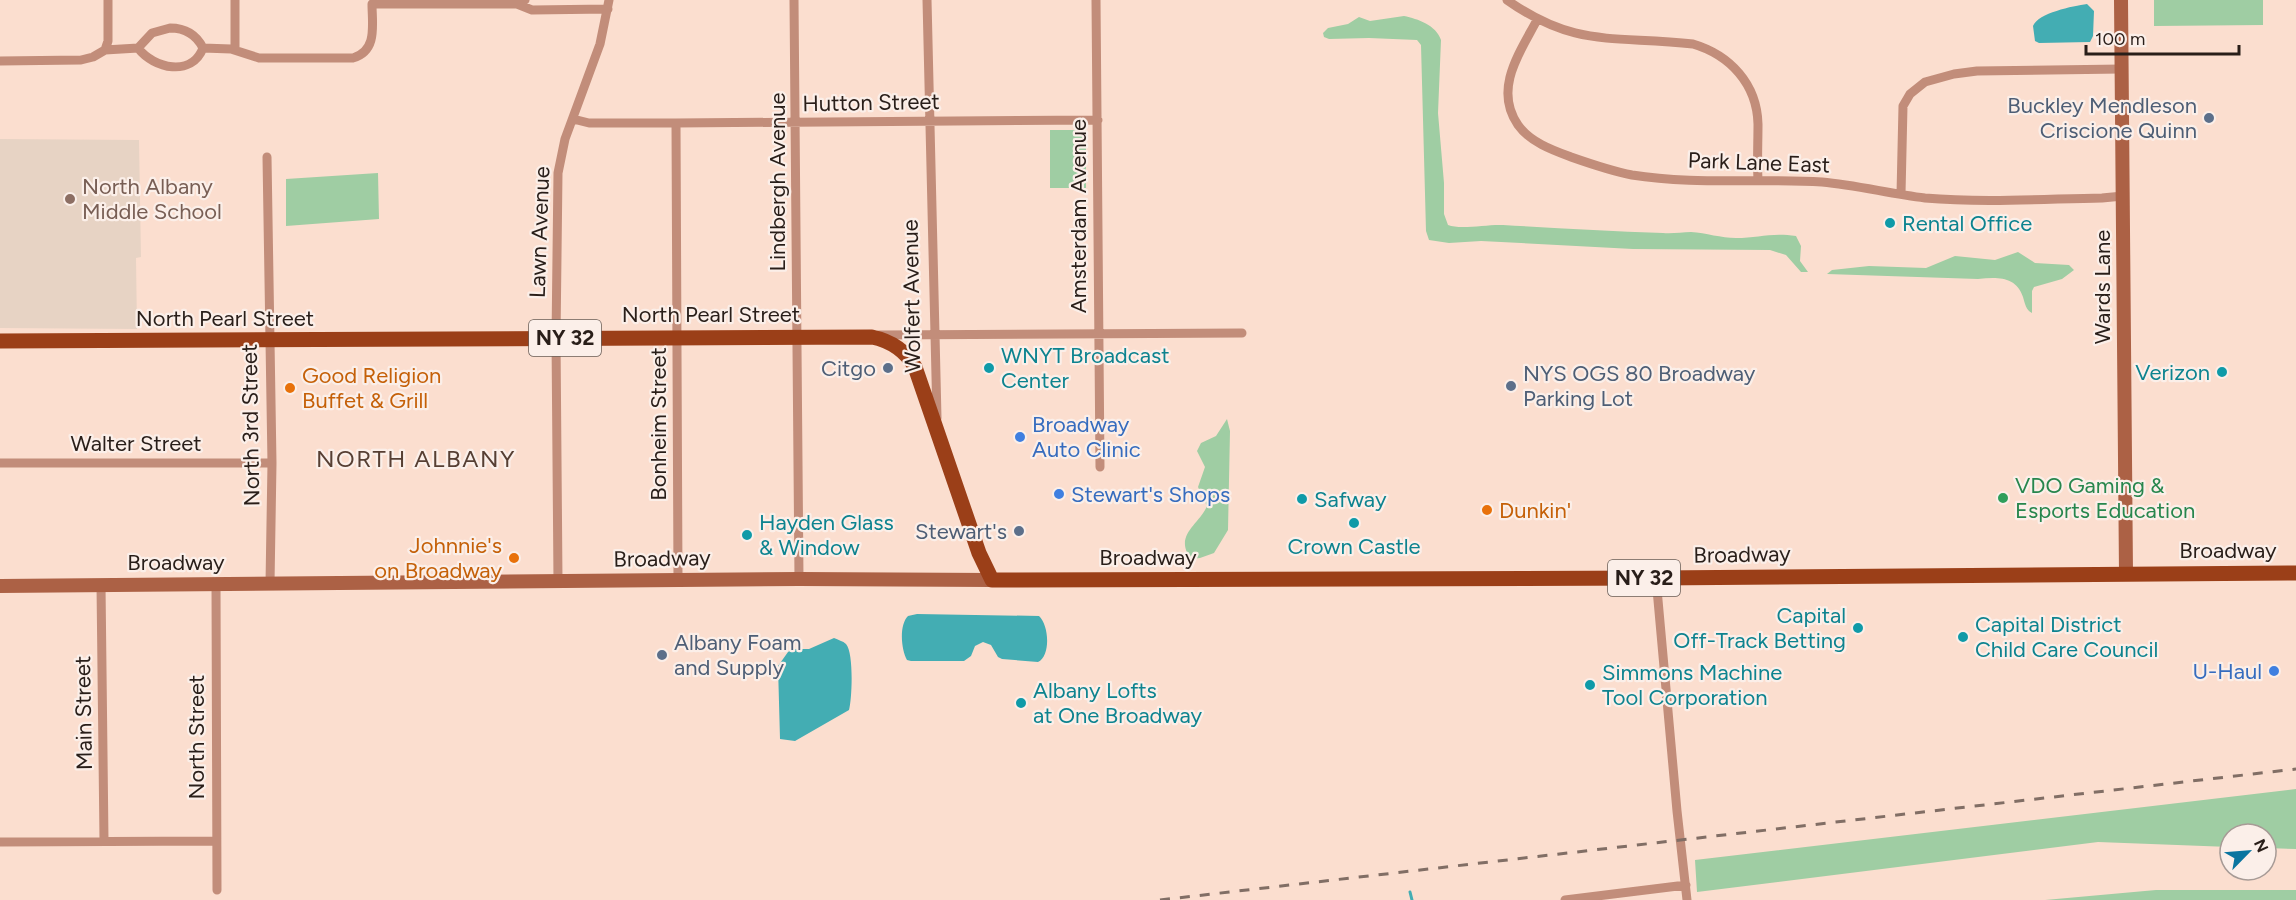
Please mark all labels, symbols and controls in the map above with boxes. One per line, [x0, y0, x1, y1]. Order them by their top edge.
scale bar [2086, 18, 2239, 56]
text: 100 m [2095, 28, 2145, 50]
street label: Hutton Street [802, 88, 940, 117]
street label: Lindbergh Avenue [764, 92, 791, 272]
place label: Buckley Mendleson Criscione Quinn [2007, 92, 2197, 144]
marker: Buckley Mendleson Criscione Quinn [2202, 111, 2216, 125]
street label: Amsterdam Avenue [1065, 119, 1092, 313]
street label: Park Lane East [1687, 147, 1831, 178]
street label: Lawn Avenue [524, 166, 555, 298]
place label: North Albany Middle School [82, 173, 222, 225]
marker: North Albany Middle School [63, 192, 77, 206]
place label: Rental Office [1902, 210, 2032, 237]
marker: Rental Office [1883, 216, 1897, 230]
street label: Wolfert Avenue [897, 219, 926, 373]
street label: Wards Lane [2089, 230, 2116, 344]
street label: North Pearl Street [622, 301, 800, 328]
street label: North Pearl Street [136, 305, 314, 332]
road number: NY 32 [529, 320, 601, 356]
place label: WNYT Broadcast Center [1001, 342, 1169, 394]
street label: North 3rd Street [236, 343, 265, 507]
street label: Bonheim Street [645, 347, 672, 501]
place label: Citgo [821, 355, 876, 382]
place label: Verizon [2135, 359, 2210, 386]
place label: NYS OGS 80 Broadway Parking Lot [1523, 360, 1756, 412]
marker: Citgo [881, 361, 895, 375]
marker: WNYT Broadcast Center [982, 361, 996, 375]
place label: Good Religion Buffet & Grill [302, 362, 441, 414]
marker: Verizon [2215, 365, 2229, 379]
marker: NYS OGS 80 Broadway Parking Lot [1504, 379, 1518, 393]
marker: Good Religion Buffet & Grill [283, 381, 297, 395]
place label: Broadway Auto Clinic [1032, 411, 1141, 463]
street label: Walter Street [70, 430, 202, 457]
marker: Broadway Auto Clinic [1013, 430, 1027, 444]
district label: NORTH ALBANY [316, 444, 516, 473]
place label: VDO Gaming & Esports Education [2015, 472, 2195, 524]
place label: Stewart's Shops [1071, 481, 1230, 508]
place label: Safway [1314, 486, 1387, 513]
marker: Stewart's Shops [1052, 487, 1066, 501]
marker: VDO Gaming & Esports Education [1996, 491, 2010, 505]
marker: Safway [1295, 492, 1309, 506]
place label: Dunkin' [1499, 497, 1571, 524]
marker: Dunkin' [1480, 503, 1494, 517]
place label: Hayden Glass & Window [759, 509, 894, 561]
marker: Crown Castle [1347, 516, 1361, 530]
place label: Stewart's [915, 518, 1007, 545]
marker: Stewart's [1012, 524, 1026, 538]
marker: Hayden Glass & Window [740, 528, 754, 542]
place label: Johnnie's on Broadway [374, 532, 502, 584]
place label: Crown Castle [1287, 533, 1421, 560]
street label: Broadway [2179, 537, 2277, 564]
street label: Broadway [1693, 540, 1791, 569]
street label: Broadway [613, 544, 711, 573]
street label: Broadway [1099, 544, 1197, 571]
street label: Broadway [127, 549, 225, 576]
marker: Johnnie's on Broadway [507, 551, 521, 565]
road number: NY 32 [1608, 560, 1680, 596]
place label: Capital Off-Track Betting [1673, 602, 1846, 654]
place label: Capital District Child Care Council [1975, 611, 2158, 663]
marker: Capital Off-Track Betting [1851, 621, 1865, 635]
place label: Albany Foam and Supply [674, 629, 801, 681]
marker: Capital District Child Care Council [1956, 630, 1970, 644]
marker: Albany Foam and Supply [655, 648, 669, 662]
street label: Main Street [69, 656, 98, 770]
place label: U-Haul [2192, 658, 2262, 685]
place label: Simmons Machine Tool Corporation [1602, 659, 1782, 711]
marker: U-Haul [2267, 664, 2281, 678]
street label: North Street [183, 675, 210, 799]
place label: Albany Lofts at One Broadway [1033, 677, 1203, 729]
marker: Simmons Machine Tool Corporation [1583, 678, 1597, 692]
marker: Albany Lofts at One Broadway [1014, 696, 1028, 710]
north arrow [2218, 822, 2278, 882]
text: N [2250, 836, 2272, 855]

